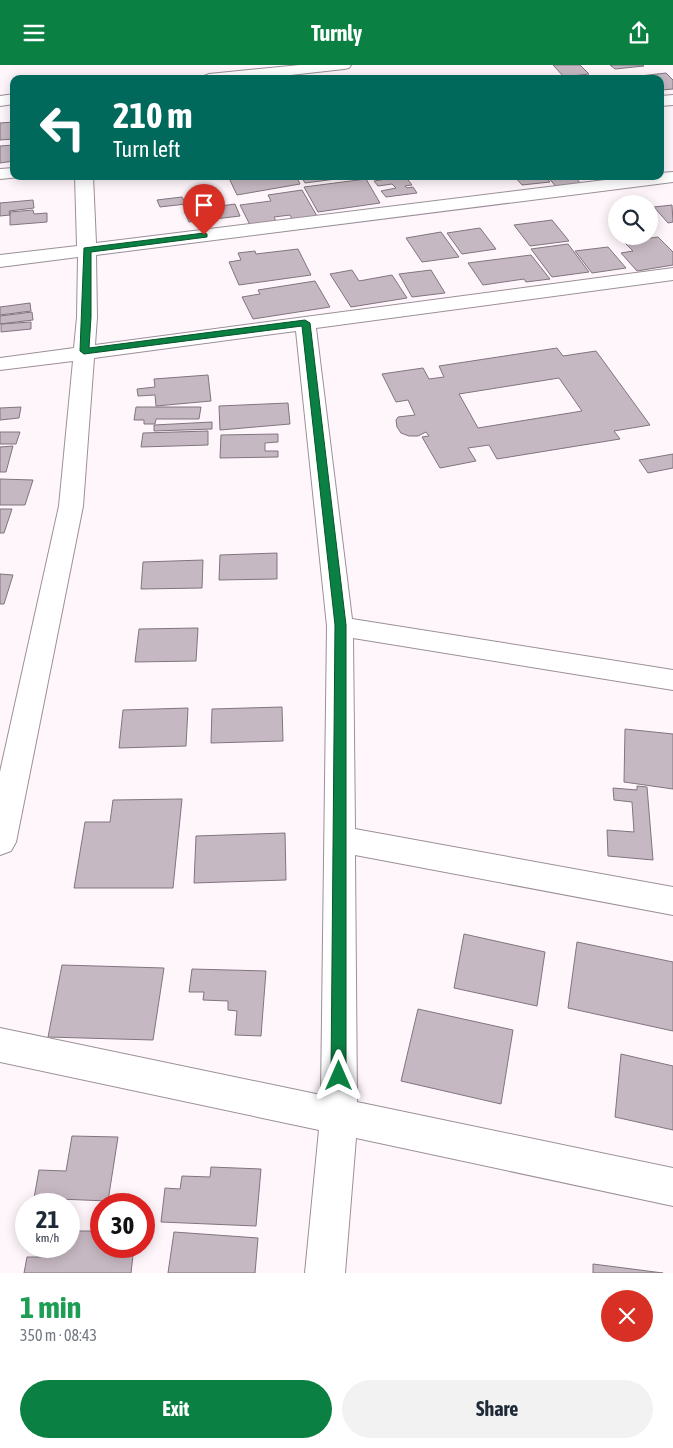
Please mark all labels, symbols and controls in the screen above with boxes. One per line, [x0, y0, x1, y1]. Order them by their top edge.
icon: menu [20, 19, 48, 47]
icon: share [625, 19, 653, 47]
text: Turnly [311, 20, 362, 46]
icon: left [30, 95, 95, 160]
text: 210 m [113, 95, 192, 135]
text: Turn left [113, 136, 180, 162]
pin [183, 184, 225, 235]
icon: arrive [190, 191, 218, 219]
map controls [608, 195, 658, 245]
button: search [608, 195, 658, 245]
position arrow [312, 1049, 364, 1101]
speed limit sign: 30 [90, 1193, 155, 1258]
text: 21 [36, 1205, 59, 1233]
text: km/h [36, 1231, 59, 1245]
text: 1 min [20, 1290, 81, 1324]
button: close [601, 1290, 653, 1342]
text: 350 m · 08:43 [20, 1326, 97, 1344]
button: Exit [20, 1380, 332, 1438]
button: Share [342, 1380, 653, 1438]

